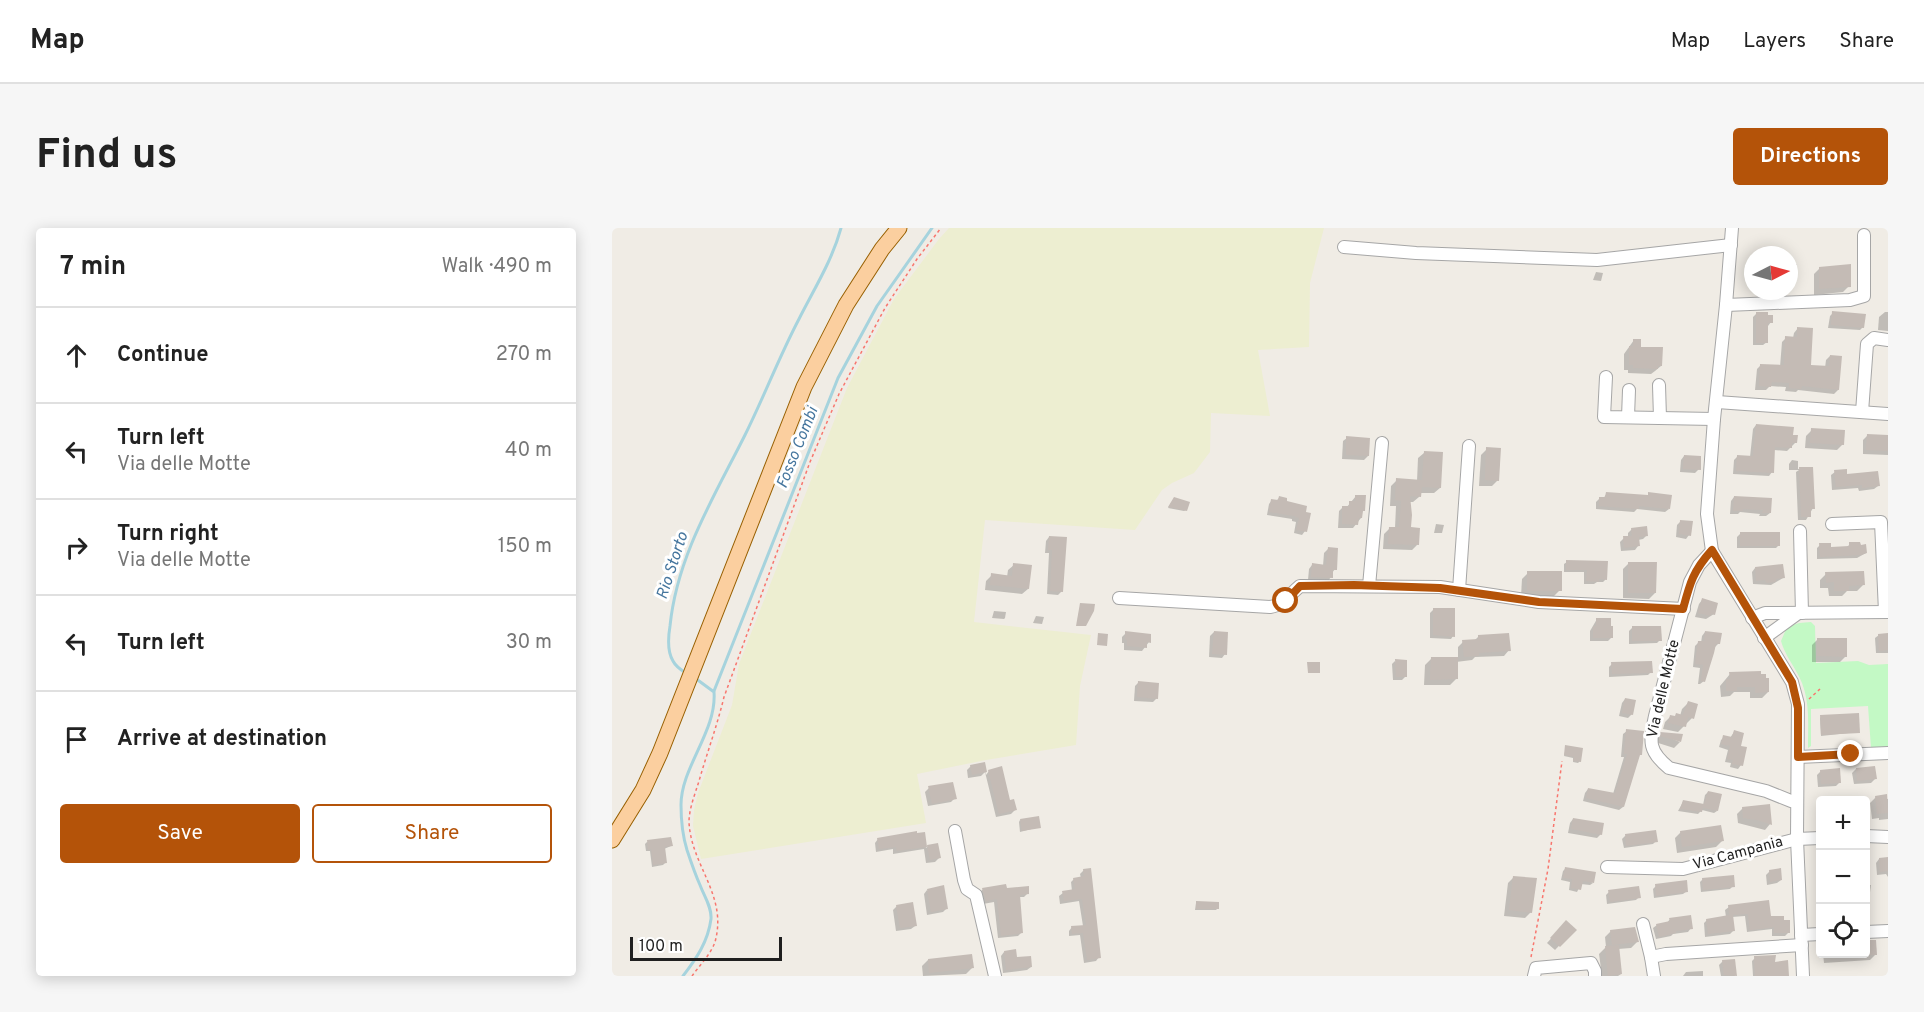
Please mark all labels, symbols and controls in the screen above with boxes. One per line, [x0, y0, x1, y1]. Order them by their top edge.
text: Map [30, 23, 85, 59]
text: Map [1671, 28, 1710, 55]
text: Layers [1743, 28, 1806, 55]
text: Share [1839, 28, 1894, 55]
button: Directions [1733, 128, 1888, 185]
text: Find us [36, 130, 177, 183]
north arrow [1744, 246, 1798, 300]
text: 7 min [60, 251, 126, 284]
text: Walk · 490 m [442, 254, 552, 280]
icon: ahead [60, 339, 93, 372]
text: Continue [117, 342, 208, 369]
text: 270 m [496, 342, 552, 368]
water label: Fosso Combi [773, 403, 824, 492]
text: Turn left [117, 425, 205, 452]
icon: left [60, 435, 93, 468]
text: 40 m [505, 438, 552, 464]
text: Via delle Motte [117, 452, 251, 478]
text: Turn right [117, 521, 219, 548]
water label: Rio Storto [653, 529, 693, 602]
icon: right [60, 531, 93, 564]
text: 150 m [498, 534, 552, 560]
text: Via delle Motte [117, 548, 251, 574]
route start [1272, 587, 1298, 613]
icon: left [60, 627, 93, 660]
text: Turn left [117, 630, 205, 657]
text: 30 m [506, 630, 552, 656]
street label: Via delle Motte [1643, 638, 1685, 740]
icon: arrive [60, 723, 93, 756]
text: Arrive at destination [117, 726, 327, 753]
route end [1837, 740, 1863, 766]
map controls [1816, 796, 1870, 958]
button: + [1816, 796, 1870, 850]
button: Save [60, 804, 300, 863]
button: Share [312, 804, 552, 863]
street label: Via Campania [1691, 833, 1785, 875]
button: − [1816, 850, 1870, 904]
button: locate [1816, 904, 1870, 958]
scale bar [630, 934, 782, 962]
text: 100 m [639, 937, 683, 957]

